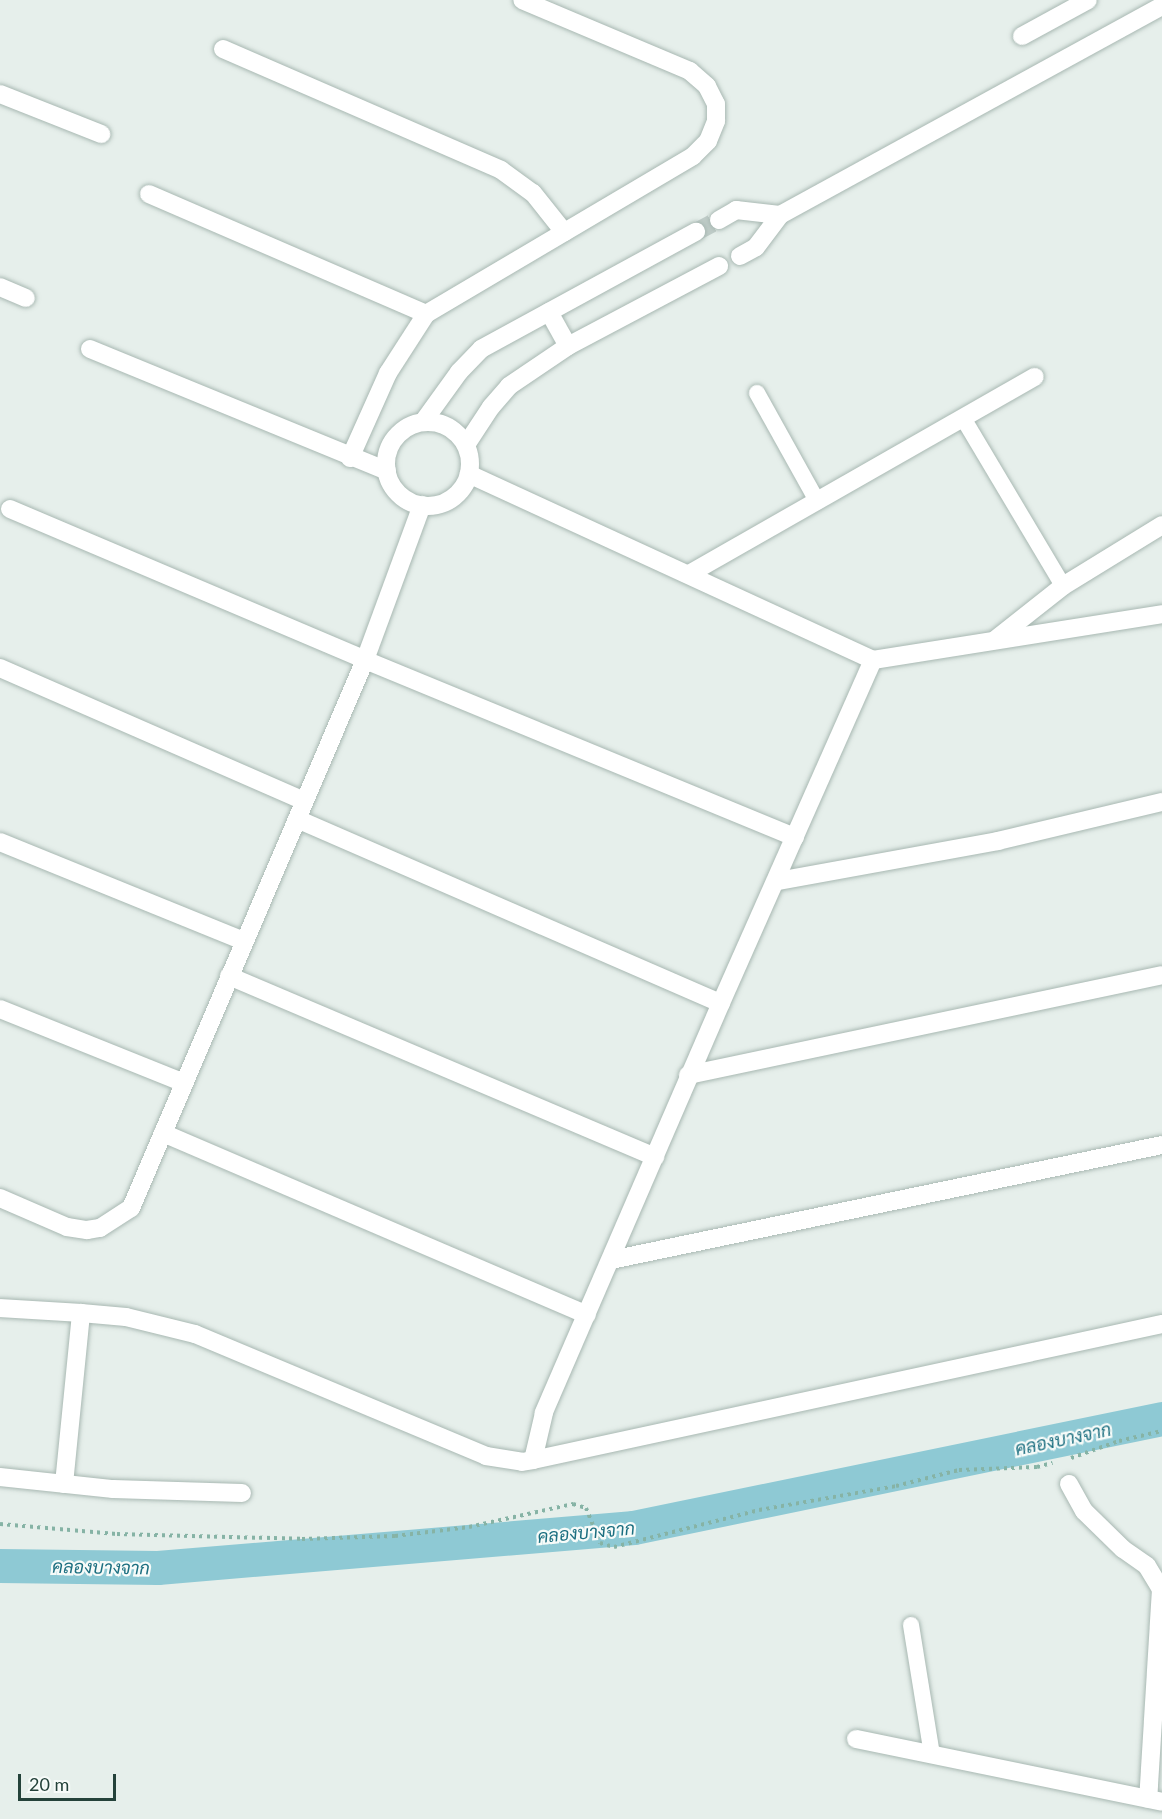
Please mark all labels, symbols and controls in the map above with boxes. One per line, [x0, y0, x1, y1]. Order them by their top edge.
water label: คลองบางจาก [1013, 1418, 1113, 1460]
water label: คลองบางจาก [536, 1517, 636, 1547]
water label: คลองบางจาก [52, 1555, 150, 1579]
scale bar [21, 1762, 118, 1800]
text: 20 m [29, 1773, 69, 1795]

